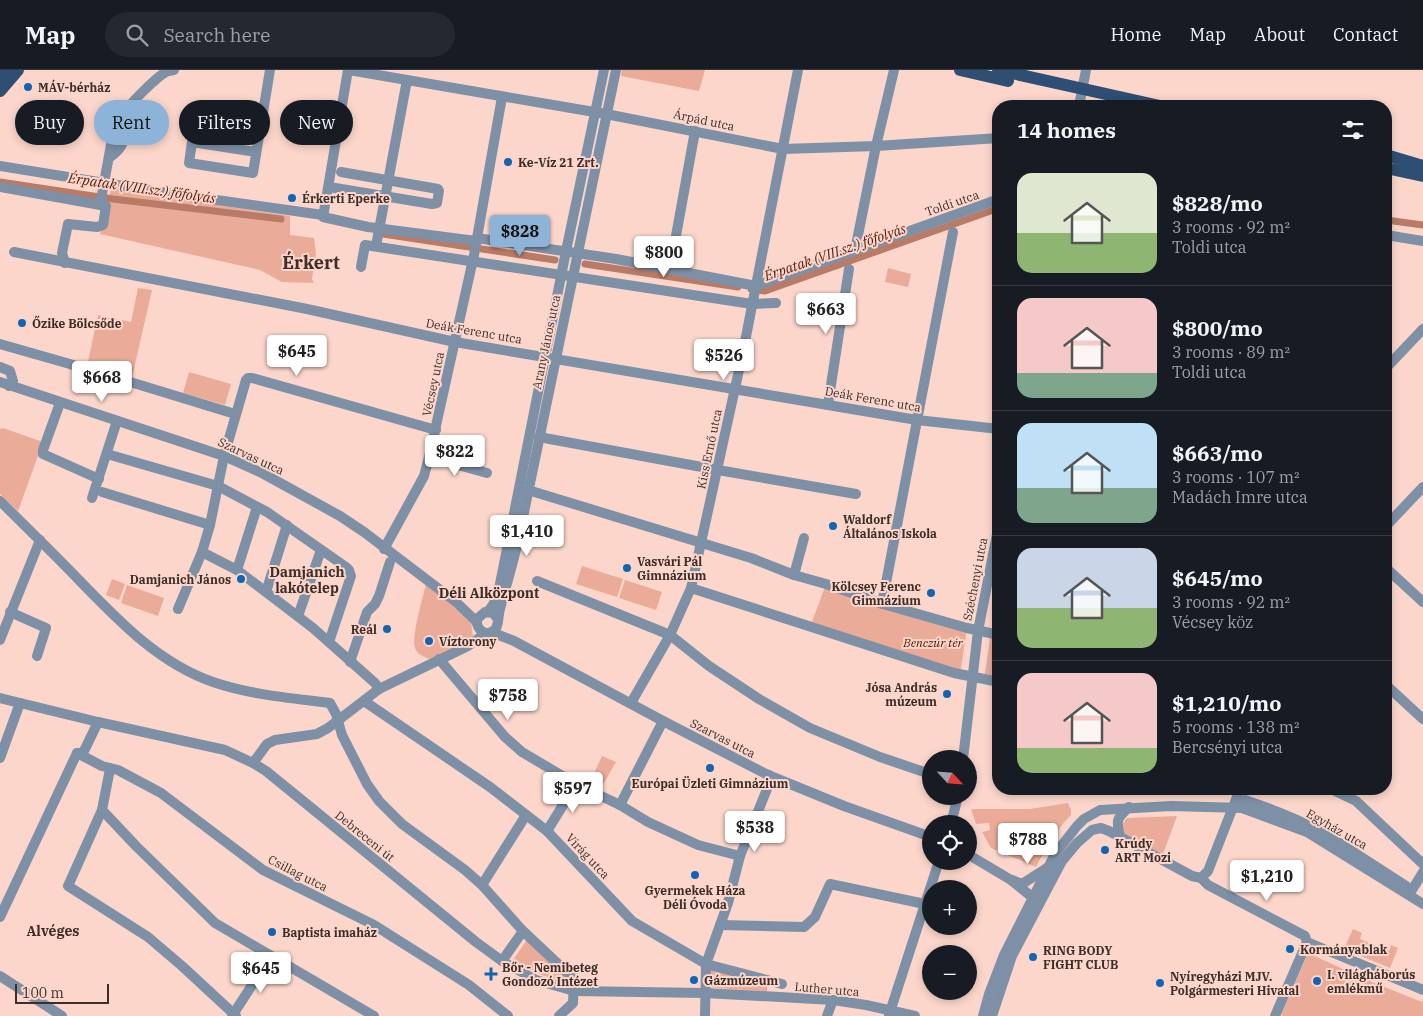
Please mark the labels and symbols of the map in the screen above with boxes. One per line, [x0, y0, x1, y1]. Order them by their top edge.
place label: MÁV-bérház [38, 79, 110, 95]
marker: MÁV-bérház [22, 81, 34, 93]
street label: Árpád utca [672, 106, 736, 134]
place label: Ke-Víz 21 Zrt. [518, 155, 599, 170]
marker: Ke-Víz 21 Zrt. [502, 156, 514, 168]
water label: Érpatak (VIII.sz.) főfolyás [66, 168, 218, 207]
street label: Toldi utca [923, 187, 981, 219]
place label: Érkerti Eperke [302, 190, 390, 206]
marker: Érkerti Eperke [286, 192, 298, 204]
pin: $828 [490, 214, 550, 257]
water label: Érpatak (VIII.sz.) főfolyás [760, 218, 909, 285]
pin: $800 [634, 236, 694, 278]
district label: Érkert [282, 250, 340, 274]
pin: $663 [796, 292, 856, 335]
street label: Arany János utca [529, 293, 563, 391]
place label: Őzike Bölcsőde [32, 315, 122, 331]
street label: Deák Ferenc utca [425, 315, 524, 347]
marker: Őzike Bölcsőde [16, 317, 28, 329]
pin: $645 [267, 334, 327, 377]
pin: $526 [694, 338, 754, 381]
street label: Vécsey utca [419, 350, 447, 418]
pin: $668 [72, 360, 132, 403]
street label: Deák Ferenc utca [824, 383, 923, 415]
street label: Kiss Ernő utca [693, 407, 725, 490]
street label: Szarvas utca [216, 434, 287, 478]
pin: $822 [425, 434, 485, 477]
place label: Waldorf Általános Iskola [843, 512, 937, 541]
pin: $1,410 [486, 514, 568, 557]
marker: Waldorf Általános Iskola [827, 520, 839, 532]
street label: Széchenyi utca [960, 536, 990, 622]
place label: Vasvári Pál Gimnázium [637, 554, 707, 583]
marker: Vasvári Pál Gimnázium [621, 562, 633, 574]
district label: Damjanich lakótelep [269, 563, 345, 597]
place label: Damjanich János [130, 572, 231, 587]
marker: Damjanich János [235, 573, 247, 585]
place label: Kölcsey Ferenc Gimnázium [832, 579, 922, 608]
district label: Déli Alközpont [439, 584, 539, 602]
marker: Kölcsey Ferenc Gimnázium [925, 587, 937, 599]
place label: Reál [351, 622, 377, 637]
marker: Reál [381, 623, 393, 635]
place label: Víztorony [439, 634, 496, 649]
marker: Víztorony [423, 635, 435, 647]
park label: Benczúr tér [902, 635, 964, 650]
pin: $758 [478, 678, 538, 721]
place label: Jósa András múzeum [865, 680, 937, 709]
marker: Jósa András múzeum [941, 688, 953, 700]
street label: Szarvas utca [688, 715, 758, 761]
north arrow [922, 750, 978, 805]
marker: Európai Üzleti Gimnázium [704, 762, 716, 774]
pin: $597 [543, 772, 603, 814]
place label: Európai Üzleti Gimnázium [632, 776, 789, 791]
street label: Egyház utca [1304, 806, 1371, 853]
street label: Debreceni út [332, 807, 398, 865]
pin: $538 [725, 810, 785, 853]
pin: $788 [998, 822, 1058, 865]
street label: Virág utca [563, 830, 613, 882]
place label: Krúdy ART Mozi [1115, 836, 1171, 865]
marker: Krúdy ART Mozi [1099, 844, 1111, 856]
street label: Csillag utca [266, 852, 331, 895]
pin: $1,210 [1226, 860, 1308, 902]
marker: Gyermekek Háza Déli Óvoda [689, 869, 701, 881]
place label: Gyermekek Háza Déli Óvoda [645, 883, 746, 912]
district label: Alvéges [27, 922, 79, 940]
place label: Baptista imaház [282, 925, 377, 940]
marker: Baptista imaház [266, 926, 278, 938]
place label: Kormányablak [1300, 942, 1388, 957]
place label: RING BODY FIGHT CLUB [1043, 943, 1118, 972]
marker: Kormányablak [1284, 943, 1296, 955]
marker: RING BODY FIGHT CLUB [1027, 951, 1039, 963]
pin: $645 [231, 952, 291, 994]
place label: Bőr - Nemibeteg Gondozó Intézet [502, 960, 598, 989]
marker: Bőr - Nemibeteg Gondozó Intézet [484, 967, 498, 981]
place label: I. világháborús emlékmű [1327, 967, 1415, 996]
place label: Nyíregyházi MJV. Polgármesteri Hivatal [1170, 969, 1299, 998]
place label: Gázmúzeum [704, 973, 778, 988]
marker: Gázmúzeum [688, 974, 700, 986]
marker: I. világháborús emlékmű [1311, 975, 1323, 987]
marker: Nyíregyházi MJV. Polgármesteri Hivatal [1154, 977, 1166, 989]
street label: Luther utca [794, 979, 861, 999]
scale bar [15, 981, 109, 1004]

